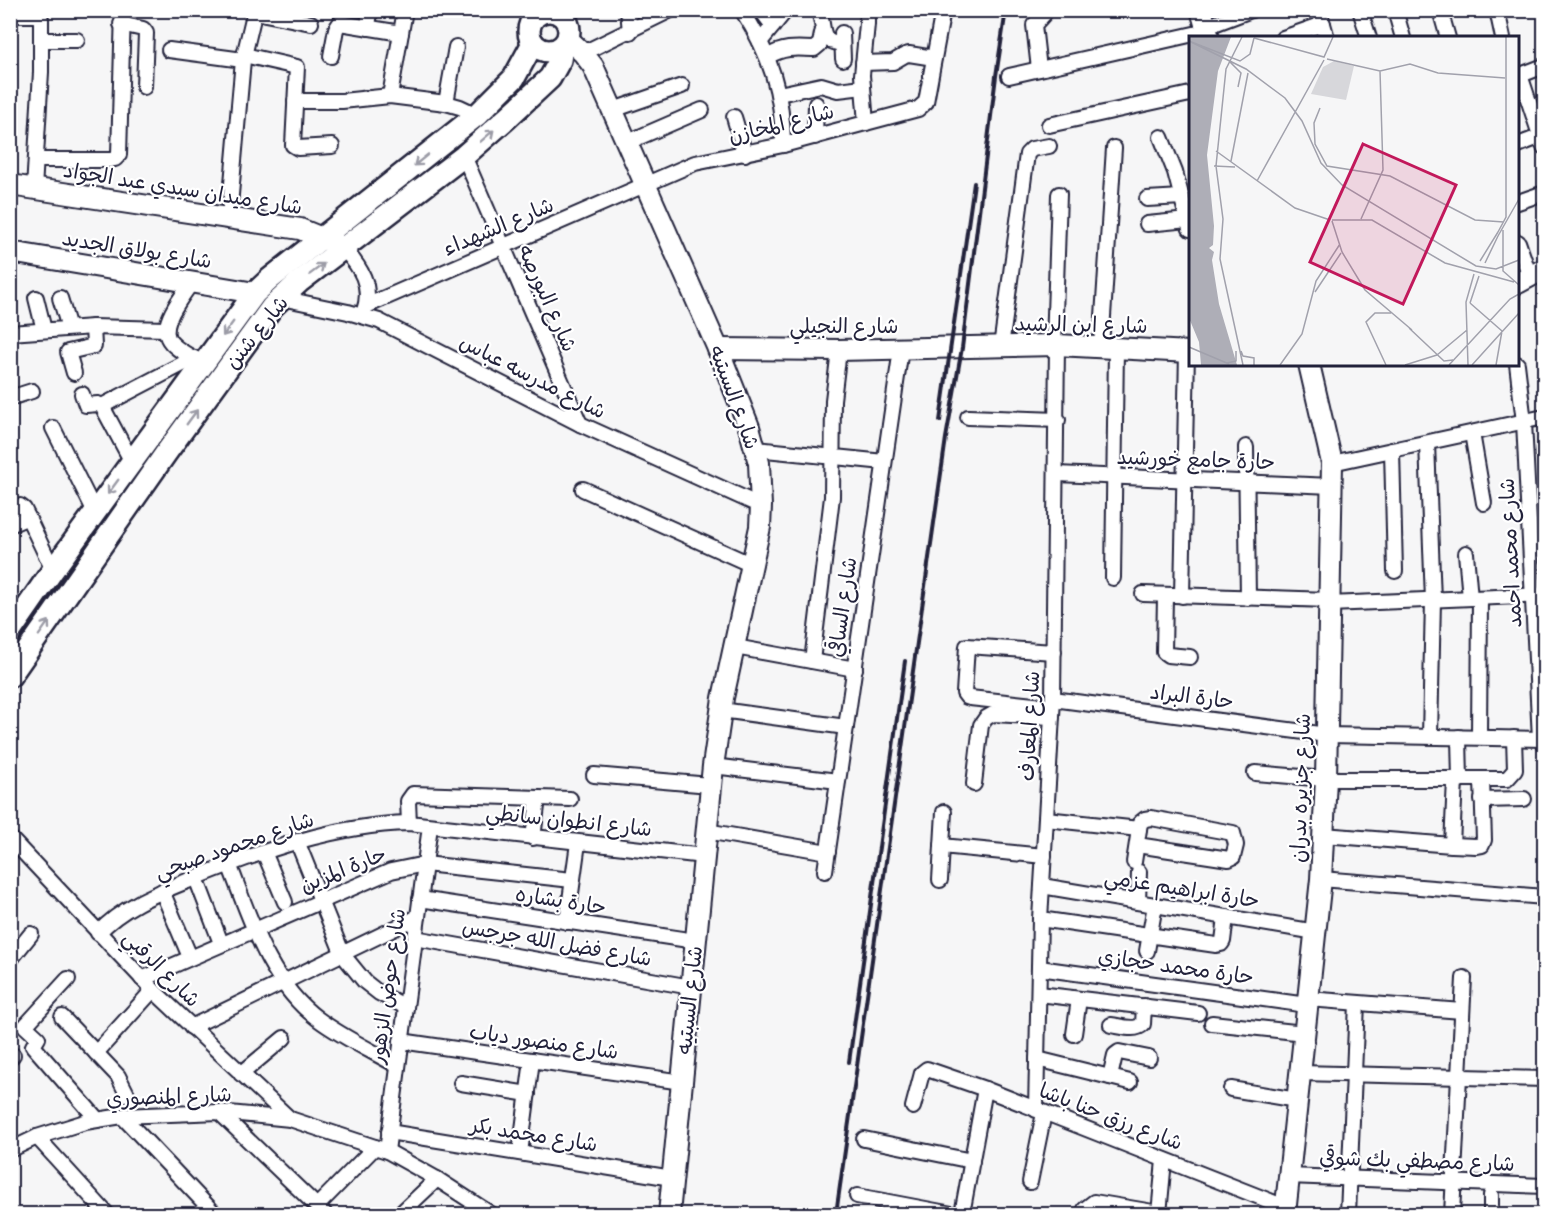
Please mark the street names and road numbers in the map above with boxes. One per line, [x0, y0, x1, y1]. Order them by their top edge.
street label: شارع المخازن [725, 97, 837, 151]
street label: شارع ميدان سيدي عبد الجواد [61, 156, 304, 222]
street label: شارع الشهداء [439, 191, 558, 263]
street label: شارع بولاق الجديد [60, 224, 214, 276]
street label: شارع البورصه [511, 240, 584, 356]
street label: شارع شنن [218, 290, 295, 376]
street label: شارع ابن الرشيد [1014, 309, 1148, 341]
street label: شارع النجيلي [789, 312, 899, 345]
street label: شارع مدرسه عباس [454, 328, 611, 426]
street label: شارع السبتيه [702, 341, 766, 453]
street label: حارة جامع خورشيد [1116, 443, 1276, 477]
street label: شارع محمد احمد [1493, 477, 1529, 629]
street label: شارع الساقي [822, 555, 864, 659]
street label: شارع المعارف [1013, 670, 1047, 782]
street label: حارة البراد [1149, 677, 1235, 715]
street label: شارع جزيره بدران [1284, 713, 1318, 863]
street label: شارع انطوان سانطي [484, 798, 653, 848]
street label: شارع محمود صبحي [151, 805, 319, 891]
street label: حارة المزين [296, 840, 390, 898]
street label: حارة ابراهيم عزمي [1102, 862, 1261, 920]
street label: حارة بشاره [514, 880, 608, 920]
street label: شارع حوض الزهور [363, 906, 413, 1067]
street label: شارع فضل الله جرجس [460, 912, 654, 974]
street label: شارع الرقبي [113, 924, 206, 1017]
street label: حارة محمد حجازي [1096, 942, 1256, 992]
street label: شارع السبتيه [670, 944, 710, 1056]
street label: شارع منصور دياب [467, 1017, 620, 1067]
street label: شارع رزق حنا باشا [1035, 1076, 1187, 1158]
street label: شارع المنصوري [106, 1080, 232, 1114]
street label: شارع محمد بكر [466, 1110, 600, 1159]
street label: شارع مصطفي بك شوقي [1319, 1143, 1515, 1183]

